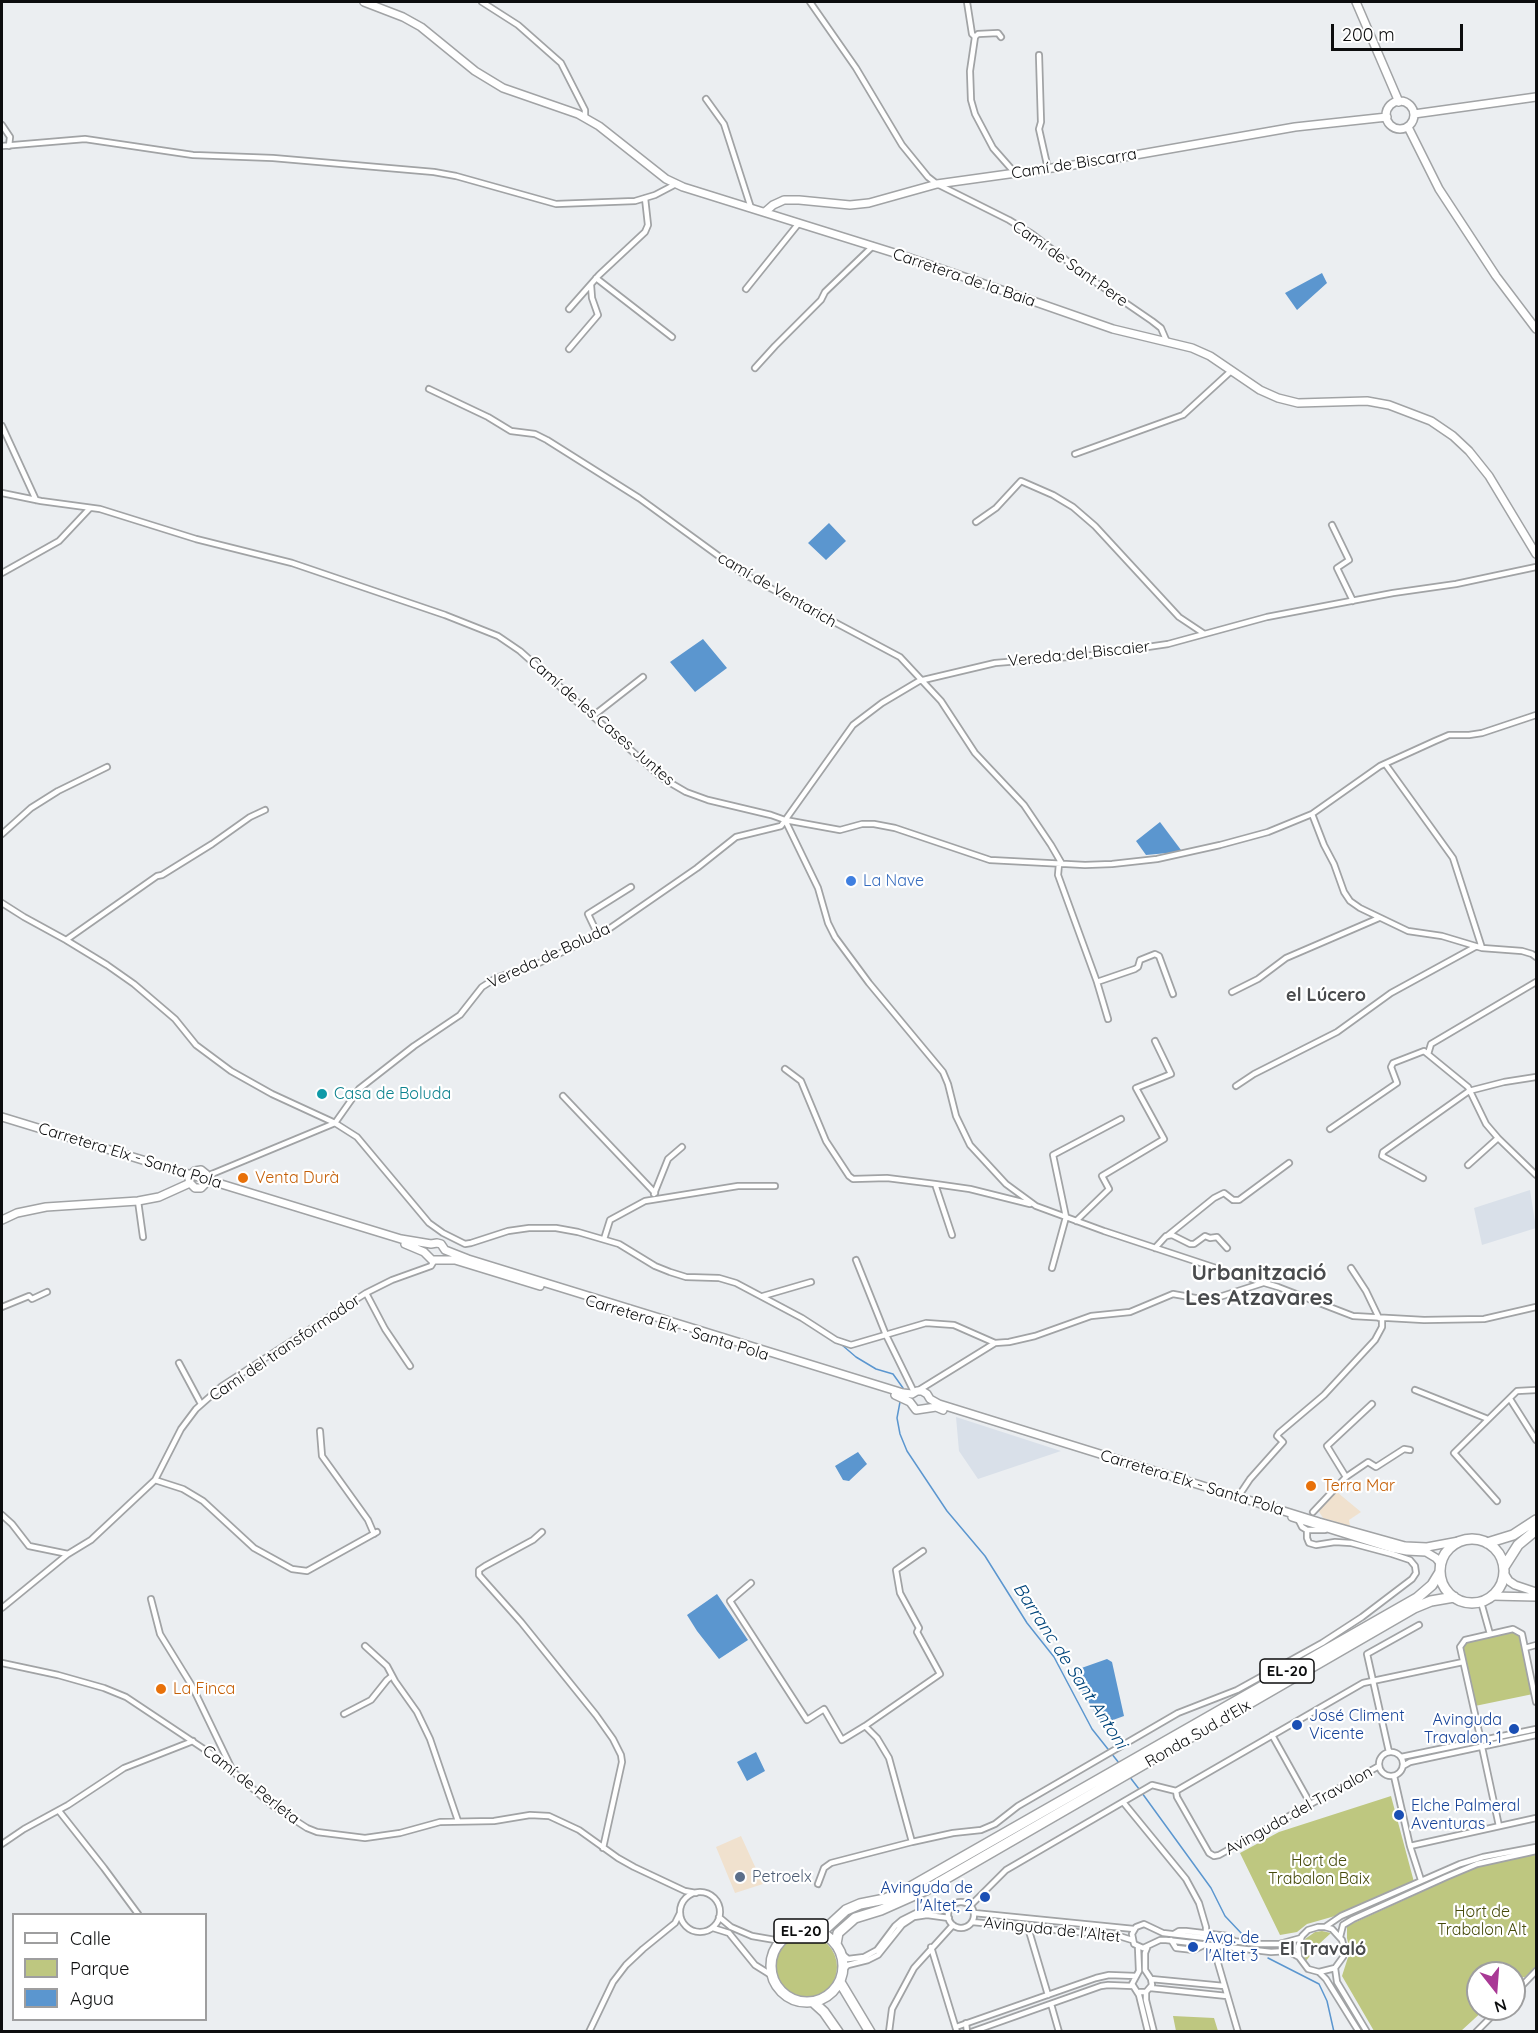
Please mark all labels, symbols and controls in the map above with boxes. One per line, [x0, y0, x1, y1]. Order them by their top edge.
scale bar [1334, 12, 1466, 50]
text: 200 m [1342, 23, 1395, 46]
street label: Camí de Biscarra [1010, 145, 1138, 183]
street label: Camí de Sant Pere [1009, 217, 1131, 311]
street label: Carretera de la Baia [890, 245, 1038, 311]
street label: camí de Ventarich [714, 548, 840, 632]
street label: Vereda del Biscaier [1007, 637, 1151, 671]
street label: Camí de les Cases Juntes [524, 652, 678, 790]
place label: La Nave [863, 871, 924, 891]
marker: La Nave [844, 874, 858, 888]
street label: Vereda de Boluda [485, 919, 613, 993]
district label: el Lúcero [1286, 985, 1366, 1007]
place label: Casa de Boluda [334, 1084, 451, 1104]
marker: Casa de Boluda [315, 1087, 329, 1101]
street label: Carretera Elx - Santa Pola [36, 1119, 224, 1193]
place label: Venta Durà [255, 1168, 339, 1188]
marker: Venta Durà [236, 1171, 250, 1185]
district label: Urbanització Les Atzavares [1185, 1260, 1333, 1312]
street label: Camí del transformador [206, 1290, 364, 1406]
street label: Carretera Elx - Santa Pola [583, 1291, 771, 1365]
street label: Carretera Elx - Santa Pola [1098, 1446, 1286, 1520]
place label: Terra Mar [1323, 1476, 1395, 1496]
marker: Terra Mar [1304, 1479, 1318, 1493]
water label: Barranc de Sant Antoni [1008, 1579, 1132, 1753]
road number: EL-20 [1260, 1659, 1314, 1683]
place label: La Finca [173, 1679, 235, 1699]
marker: La Finca [154, 1682, 168, 1696]
street label: Ronda Sud d'Elx [1142, 1696, 1254, 1772]
place label: José Climent Vicente [1309, 1706, 1405, 1744]
place label: Avinguda Travalon, 1 [1424, 1710, 1502, 1748]
marker: José Climent Vicente [1290, 1718, 1304, 1732]
marker: Avinguda Travalon, 1 [1507, 1722, 1521, 1736]
street label: Camí de Perleta [199, 1741, 303, 1829]
street label: Avinguda del Travalon [1222, 1763, 1376, 1859]
place label: Elche Palmeral Aventuras [1411, 1796, 1520, 1834]
marker: Elche Palmeral Aventuras [1392, 1808, 1406, 1822]
park label: Hort de Trabalon Baix [1268, 1851, 1370, 1889]
place label: Petroelx [752, 1867, 812, 1887]
marker: Petroelx [733, 1870, 747, 1884]
place label: Avinguda de l'Altet, 2 [881, 1878, 973, 1916]
marker: Avinguda de l'Altet, 2 [978, 1890, 992, 1904]
park label: Hort de Trabalon Alt [1437, 1902, 1527, 1940]
legend [12, 1913, 207, 2021]
street label: Avinguda de l'Altet [983, 1913, 1121, 1947]
road number: EL-20 [774, 1919, 828, 1943]
text: Calle [70, 1927, 111, 1950]
place label: Avg. de l'Altet 3 [1205, 1928, 1259, 1966]
district label: El Travaló [1280, 1939, 1366, 1961]
marker: Avg. de l'Altet 3 [1186, 1940, 1200, 1954]
text: Parque [70, 1957, 129, 1980]
north arrow [1466, 1961, 1526, 2021]
text: Agua [70, 1987, 114, 2010]
text: N [1492, 1995, 1509, 2018]

